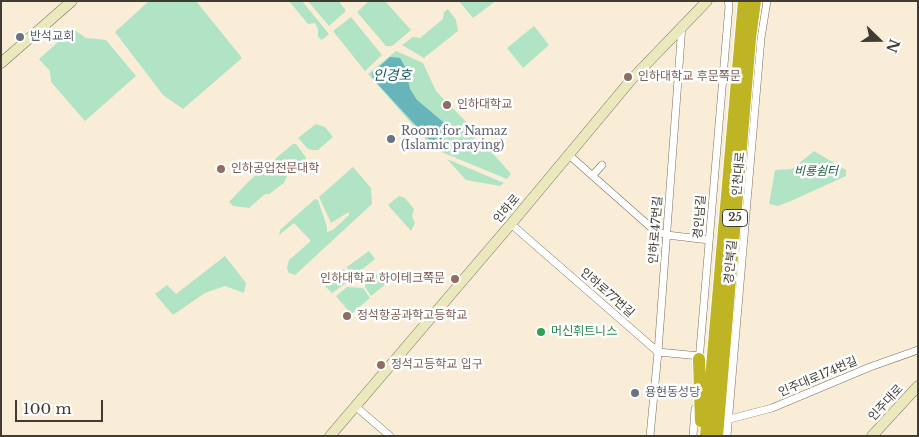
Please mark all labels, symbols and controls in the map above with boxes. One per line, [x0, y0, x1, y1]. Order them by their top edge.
north arrow [854, 15, 904, 65]
place label: 반석교회 [30, 30, 74, 44]
marker: 반석교회 [14, 31, 26, 43]
text: N [882, 36, 904, 55]
water label: 인경호 [373, 68, 411, 84]
place label: 인하대학교 후문쪽문 [638, 70, 741, 84]
marker: 인하대학교 후문쪽문 [622, 71, 634, 83]
place label: 인하대학교 [457, 98, 512, 112]
marker: 인하대학교 [441, 99, 453, 111]
place label: Room for Namaz (Islamic praying) [401, 125, 507, 153]
marker: Room for Namaz (Islamic praying) [385, 133, 397, 145]
street label: 인천대로 [730, 151, 748, 197]
place label: 인하공업전문대학 [231, 162, 319, 176]
marker: 인하공업전문대학 [215, 163, 227, 175]
park label: 비룡쉼터 [794, 165, 838, 179]
street label: 인하로 [491, 192, 523, 226]
street label: 경인남길 [691, 194, 709, 240]
street label: 인하로47번길 [646, 195, 666, 265]
road number: 25 [722, 210, 748, 227]
street label: 경인북길 [722, 239, 740, 285]
street label: 인하로77번길 [577, 266, 637, 320]
place label: 인하대학교 하이테크쪽문 [320, 272, 445, 286]
marker: 인하대학교 하이테크쪽문 [449, 273, 461, 285]
place label: 정석항공과학고등학교 [357, 309, 467, 323]
marker: 정석항공과학고등학교 [341, 310, 353, 322]
place label: 머신휘트니스 [551, 325, 617, 339]
marker: 머신휘트니스 [535, 326, 547, 338]
street label: 인주대로174번길 [776, 354, 860, 400]
place label: 정석고등학교 입구 [391, 358, 483, 372]
marker: 정석고등학교 입구 [375, 359, 387, 371]
street label: 인주대로 [866, 382, 906, 424]
place label: 용현동성당 [645, 386, 700, 400]
marker: 용현동성당 [629, 387, 641, 399]
scale bar [18, 390, 105, 422]
text: 100 m [23, 399, 72, 418]

